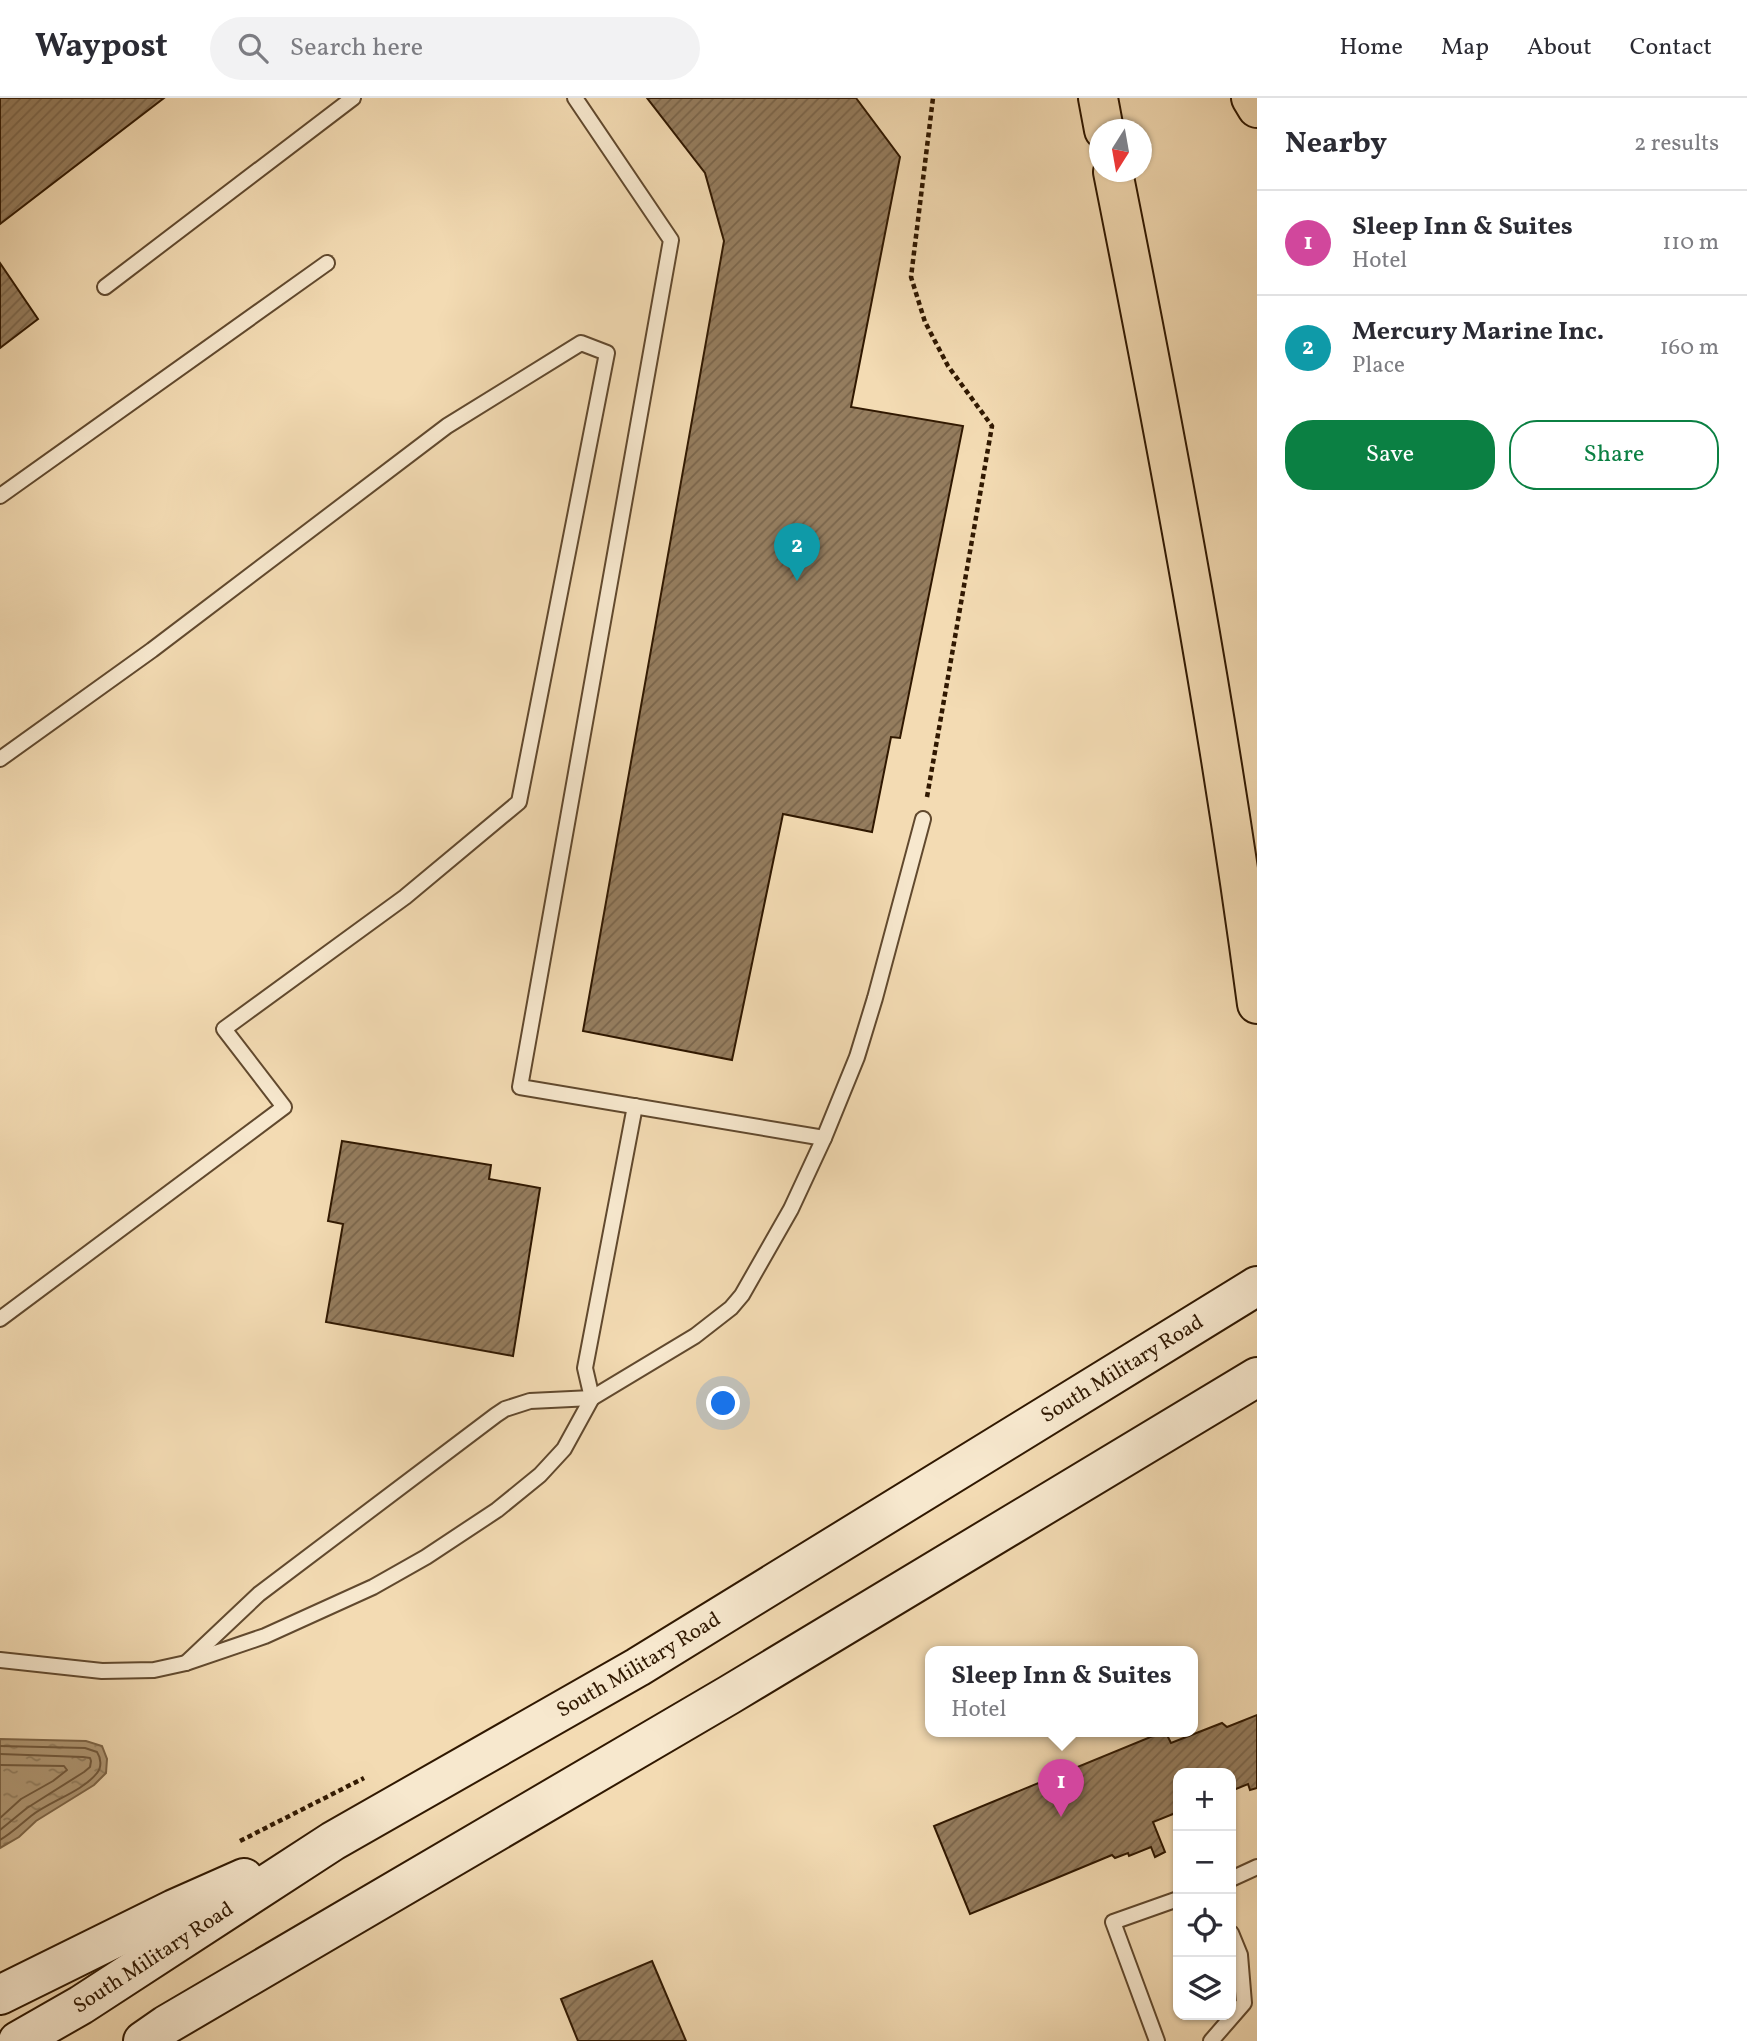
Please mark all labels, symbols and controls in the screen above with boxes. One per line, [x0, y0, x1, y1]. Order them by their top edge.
search box [210, 17, 700, 80]
text: Waypost [35, 25, 168, 71]
icon: search [234, 29, 272, 67]
text: Search here [290, 30, 423, 66]
text: Home [1339, 31, 1403, 65]
text: Map [1441, 31, 1489, 65]
text: About [1527, 31, 1592, 65]
text: Contact [1630, 31, 1712, 65]
north arrow [1089, 119, 1152, 182]
text: Nearby [1285, 123, 1387, 165]
text: 2 results [1634, 128, 1719, 160]
text: Sleep Inn & Suites [1352, 209, 1573, 245]
text: 1 [1303, 227, 1313, 259]
text: 110 m [1662, 227, 1719, 259]
text: Hotel [1352, 245, 1407, 277]
text: Mercury Marine Inc. [1352, 314, 1604, 350]
text: 2 [1302, 332, 1314, 364]
text: 160 m [1660, 332, 1719, 364]
text: Place [1352, 350, 1405, 382]
button: Save [1285, 420, 1495, 490]
button: Share [1509, 420, 1719, 490]
pin: 2 [774, 523, 820, 581]
street label: South Military Road [1035, 1308, 1209, 1430]
your location [706, 1386, 740, 1420]
street label: South Military Road [551, 1605, 726, 1725]
popup [925, 1646, 1198, 1737]
text: Sleep Inn & Suites [951, 1658, 1172, 1694]
text: Hotel [951, 1694, 1006, 1726]
pin: 1 [1038, 1759, 1084, 1817]
map controls [1173, 1768, 1236, 2020]
button: + [1173, 1768, 1236, 1831]
button: − [1173, 1831, 1236, 1894]
button: locate [1173, 1894, 1236, 1957]
street label: South Military Road [68, 1895, 239, 2021]
button: layers [1173, 1957, 1236, 2020]

